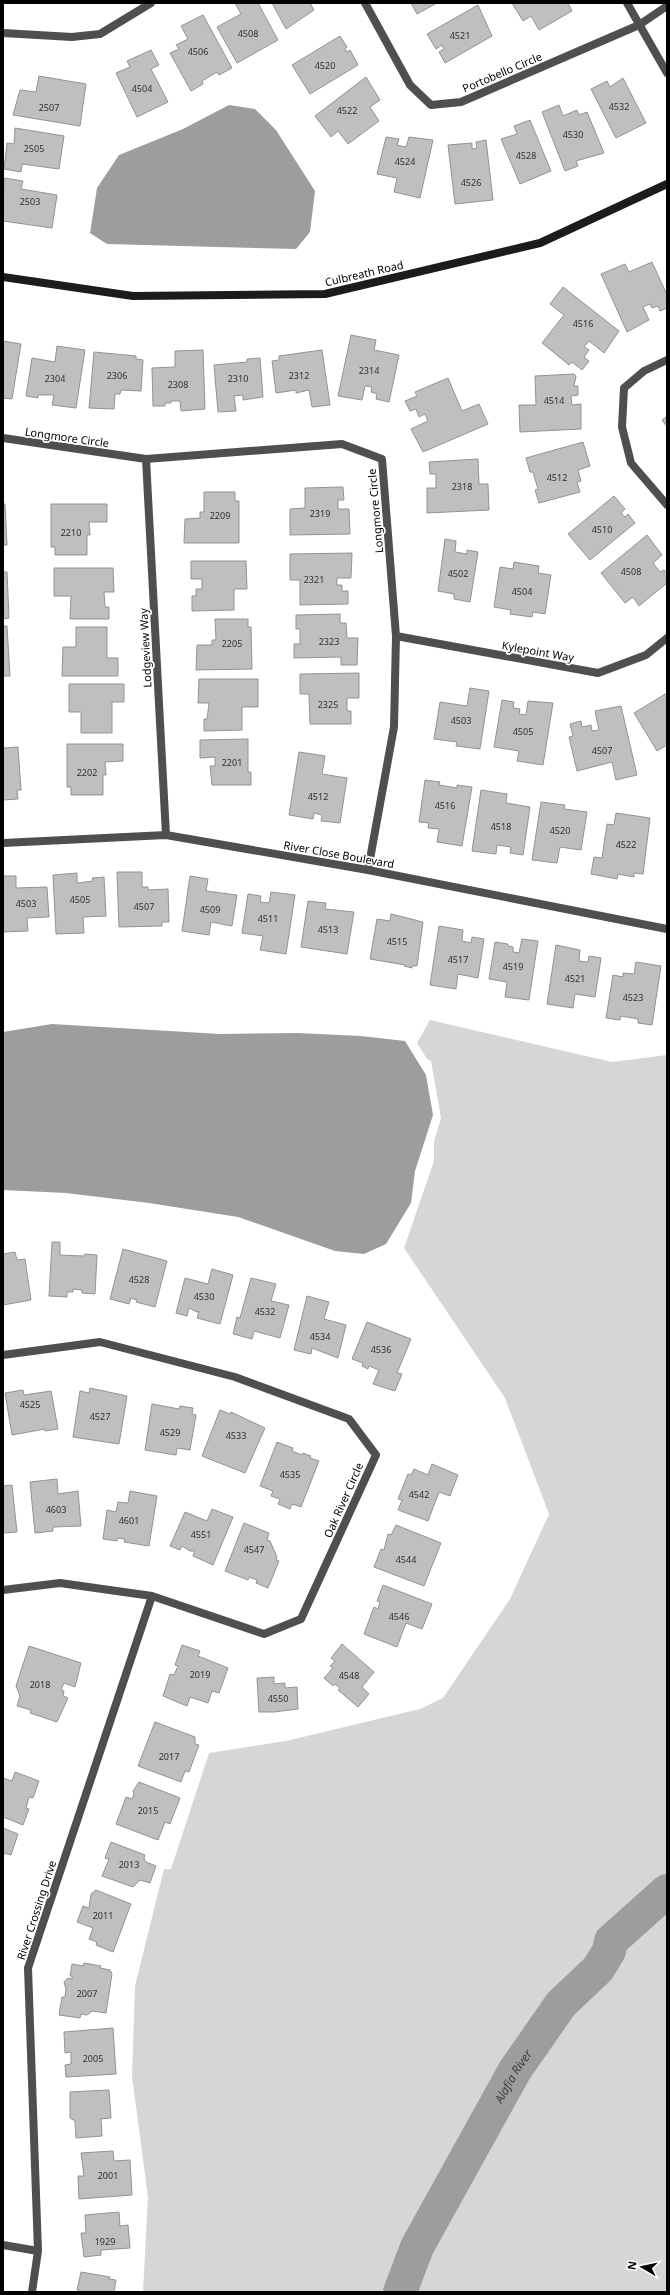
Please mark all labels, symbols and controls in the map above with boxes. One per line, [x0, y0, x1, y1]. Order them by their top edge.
house number: 4508 [238, 27, 258, 40]
house number: 4521 [450, 29, 470, 42]
house number: 4506 [188, 45, 208, 58]
street label: Portobello Circle [460, 48, 544, 96]
house number: 4520 [315, 59, 335, 72]
house number: 4504 [132, 82, 152, 95]
house number: 4532 [609, 100, 629, 113]
house number: 2507 [39, 101, 59, 114]
house number: 4522 [337, 104, 357, 117]
house number: 4530 [563, 128, 583, 141]
house number: 2505 [24, 142, 44, 155]
house number: 4528 [516, 149, 536, 162]
house number: 4524 [395, 155, 415, 168]
house number: 4526 [461, 176, 481, 189]
house number: 2503 [20, 195, 40, 208]
street label: Culbreath Road [323, 257, 405, 289]
house number: 4516 [573, 317, 593, 330]
house number: 2314 [359, 364, 379, 377]
house number: 2306 [107, 369, 127, 382]
house number: 2312 [289, 369, 309, 382]
house number: 2304 [45, 372, 65, 385]
house number: 2310 [228, 372, 248, 385]
house number: 2308 [168, 378, 188, 391]
house number: 4514 [544, 394, 564, 407]
street label: Longmore Circle [24, 424, 110, 450]
street label: Longmore Circle [364, 468, 386, 554]
house number: 4512 [547, 471, 567, 484]
house number: 2318 [452, 480, 472, 493]
house number: 2319 [310, 507, 330, 520]
house number: 2209 [210, 509, 230, 522]
house number: 4510 [592, 523, 612, 536]
house number: 2210 [61, 526, 81, 539]
house number: 4508 [621, 565, 641, 578]
house number: 4502 [448, 567, 468, 580]
house number: 2321 [304, 573, 324, 586]
house number: 4504 [512, 585, 532, 598]
street label: Lodgeview Way [135, 607, 155, 688]
house number: 2323 [319, 635, 339, 648]
house number: 2205 [222, 637, 242, 650]
street label: Kylepoint Way [501, 637, 576, 665]
house number: 2325 [318, 698, 338, 711]
house number: 4503 [451, 714, 471, 727]
house number: 4505 [513, 725, 533, 738]
house number: 4507 [592, 744, 612, 757]
house number: 2201 [222, 756, 242, 769]
house number: 2202 [77, 766, 97, 779]
house number: 4512 [308, 790, 328, 803]
house number: 4516 [435, 799, 455, 812]
house number: 4518 [491, 820, 511, 833]
house number: 4520 [550, 824, 570, 837]
street label: River Close Boulevard [283, 837, 395, 871]
house number: 4522 [616, 838, 636, 851]
house number: 4505 [70, 893, 90, 906]
house number: 4503 [16, 897, 36, 910]
house number: 4507 [134, 900, 154, 913]
house number: 4509 [200, 903, 220, 916]
house number: 4511 [258, 912, 278, 925]
house number: 4513 [318, 923, 338, 936]
house number: 4515 [387, 935, 407, 948]
house number: 4517 [448, 953, 468, 966]
house number: 4519 [503, 960, 523, 973]
house number: 4521 [565, 972, 585, 985]
house number: 4523 [623, 991, 643, 1004]
house number: 4528 [129, 1273, 149, 1286]
house number: 4530 [194, 1290, 214, 1303]
house number: 4532 [255, 1305, 275, 1318]
house number: 4534 [310, 1330, 330, 1343]
house number: 4536 [371, 1343, 391, 1356]
house number: 4525 [20, 1398, 40, 1411]
house number: 4527 [90, 1410, 110, 1423]
house number: 4529 [160, 1426, 180, 1439]
house number: 4533 [226, 1429, 246, 1442]
street label: Oak River Circle [320, 1460, 366, 1540]
house number: 4535 [280, 1468, 300, 1481]
house number: 4542 [409, 1488, 429, 1501]
house number: 4603 [46, 1503, 66, 1516]
house number: 4601 [119, 1514, 139, 1527]
house number: 4551 [191, 1528, 211, 1541]
house number: 4547 [244, 1543, 264, 1556]
house number: 4544 [396, 1553, 416, 1566]
house number: 4546 [389, 1610, 409, 1623]
house number: 2019 [190, 1668, 210, 1681]
house number: 4548 [339, 1669, 359, 1682]
house number: 2018 [30, 1678, 50, 1691]
house number: 4550 [268, 1692, 288, 1705]
house number: 2017 [159, 1750, 179, 1763]
house number: 2015 [138, 1804, 158, 1817]
street label: River Crossing Drive [13, 1858, 59, 1962]
house number: 2013 [119, 1858, 139, 1871]
house number: 2011 [93, 1909, 113, 1922]
house number: 2007 [77, 1987, 97, 2000]
water label: Alafia River [489, 2045, 536, 2107]
house number: 2005 [83, 2052, 103, 2065]
house number: 2001 [98, 2169, 118, 2182]
house number: 1929 [95, 2235, 115, 2248]
north arrow [622, 2247, 662, 2287]
text: N [624, 2260, 640, 2271]

